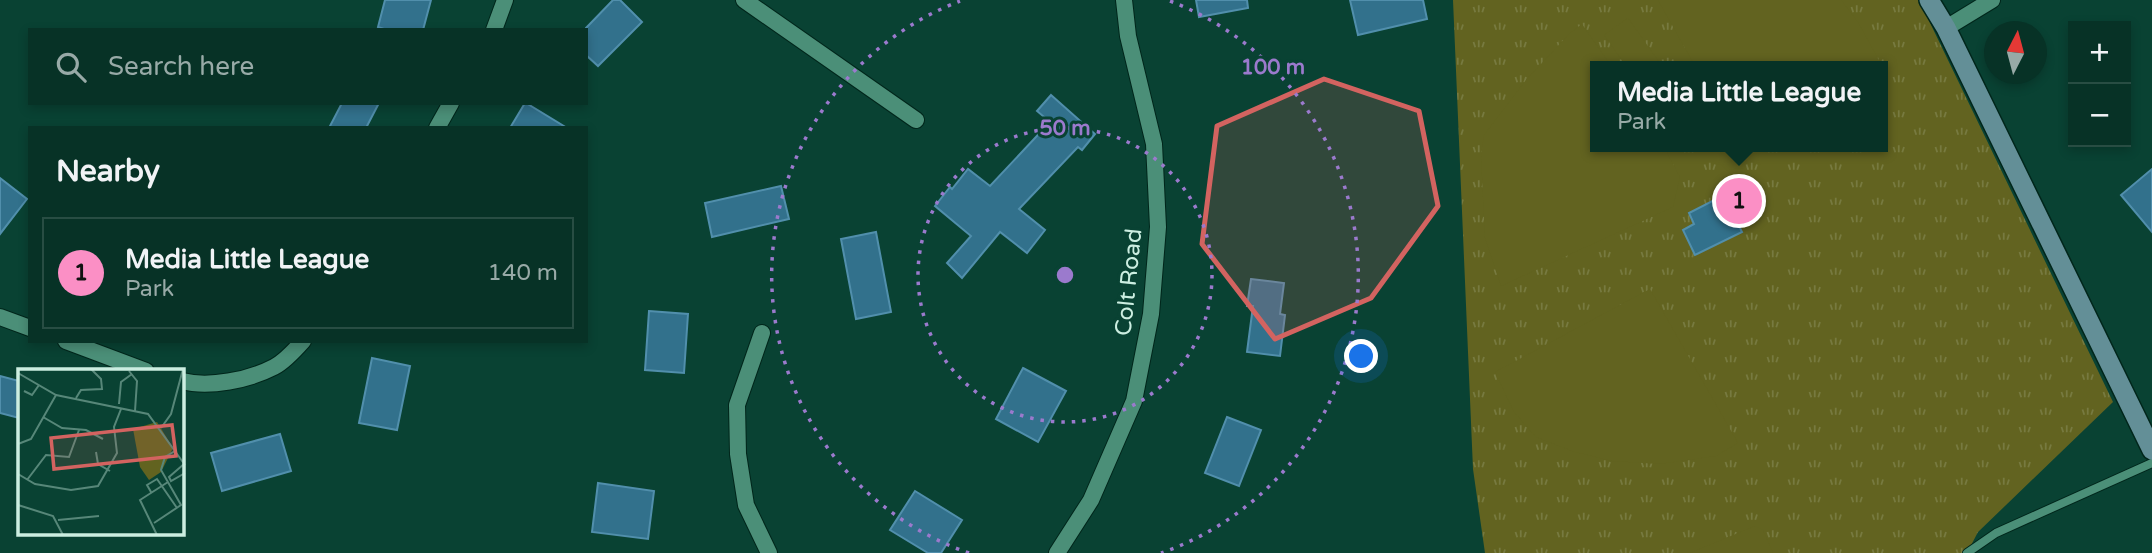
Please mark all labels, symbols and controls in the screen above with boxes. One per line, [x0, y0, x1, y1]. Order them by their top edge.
north arrow [1984, 21, 2047, 84]
map controls [2068, 21, 2131, 147]
button: + [2068, 21, 2131, 84]
search box [28, 28, 588, 105]
icon: search [52, 48, 90, 86]
text: Search here [108, 51, 254, 82]
text: 100 m [1241, 55, 1305, 80]
popup [1590, 61, 1888, 152]
text: Media Little League [1617, 77, 1861, 108]
button: − [2068, 84, 2131, 147]
text: Park [1617, 108, 1666, 136]
text: 50 m [1039, 116, 1091, 141]
text: Nearby [56, 153, 160, 190]
pin: 1 [1716, 175, 1762, 227]
street label: Colt Road [1109, 227, 1149, 337]
text: Media Little League [125, 244, 369, 275]
text: 1 [74, 259, 88, 287]
text: 140 m [488, 259, 558, 287]
centre of rings [1053, 263, 1077, 287]
text: Park [125, 275, 174, 303]
your location [1344, 339, 1378, 373]
inset map [18, 369, 184, 536]

